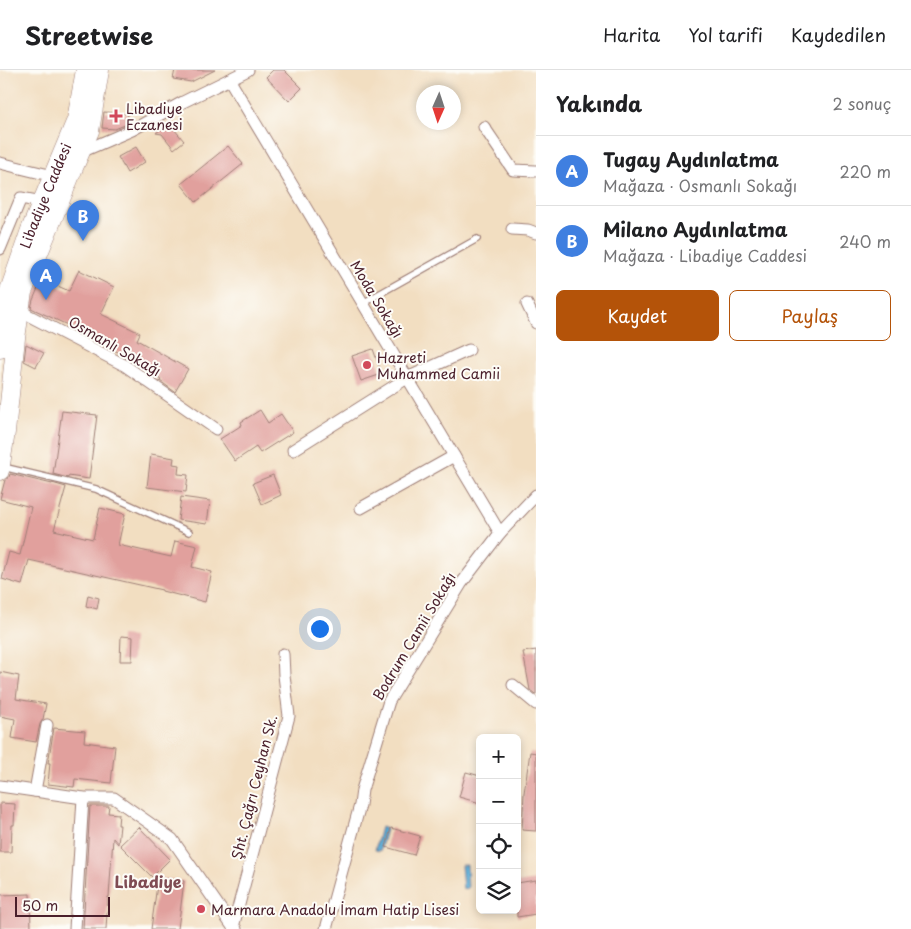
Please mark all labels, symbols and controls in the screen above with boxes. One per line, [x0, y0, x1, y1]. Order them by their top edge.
text: Streetwise [25, 17, 153, 53]
text: Harita [603, 21, 660, 48]
text: Yol tarifi [688, 21, 763, 48]
text: Kaydedilen [791, 21, 886, 48]
north arrow [416, 85, 461, 130]
text: Yakında [556, 87, 642, 119]
text: 2 sonuç [833, 91, 891, 115]
place label: Libadiye Eczanesi [126, 98, 183, 135]
marker: Libadiye Eczanesi [110, 110, 122, 122]
street label: Libadiye Caddesi [14, 140, 76, 251]
text: Tugay Aydınlatma [603, 145, 779, 173]
text: A [566, 159, 578, 183]
text: 220 m [840, 159, 891, 183]
text: Mağaza · Osmanlı Sokağı [603, 173, 797, 197]
pin: B [67, 200, 99, 241]
text: Milano Aydınlatma [603, 215, 788, 243]
text: B [567, 229, 577, 253]
text: 240 m [839, 229, 891, 253]
text: Mağaza · Libadiye Caddesi [603, 243, 807, 267]
street label: Moda Sokağı [346, 256, 408, 342]
pin: A [30, 259, 62, 300]
button: Kaydet [556, 290, 719, 341]
button: Paylaş [729, 290, 891, 341]
street label: Osmanlı Sokağı [65, 311, 165, 381]
place label: Hazreti Muhammed Camii [377, 347, 500, 384]
marker: Hazreti Muhammed Camii [361, 359, 373, 371]
street label: Bodrum Camii Sokağı [367, 568, 461, 704]
your location [307, 616, 333, 642]
street label: Şht. Çağrı Ceyhan Sk. [226, 712, 282, 862]
map controls [476, 734, 521, 914]
button: + [476, 734, 521, 779]
button: − [476, 779, 521, 824]
button: locate [476, 824, 521, 869]
district label: Libadiye [115, 869, 182, 893]
button: layers [476, 869, 521, 914]
scale bar [15, 894, 110, 917]
text: 50 m [22, 895, 58, 916]
place label: Marmara Anadolu İmam Hatip Lisesi [211, 899, 459, 920]
marker: Marmara Anadolu İmam Hatip Lisesi [195, 903, 207, 915]

